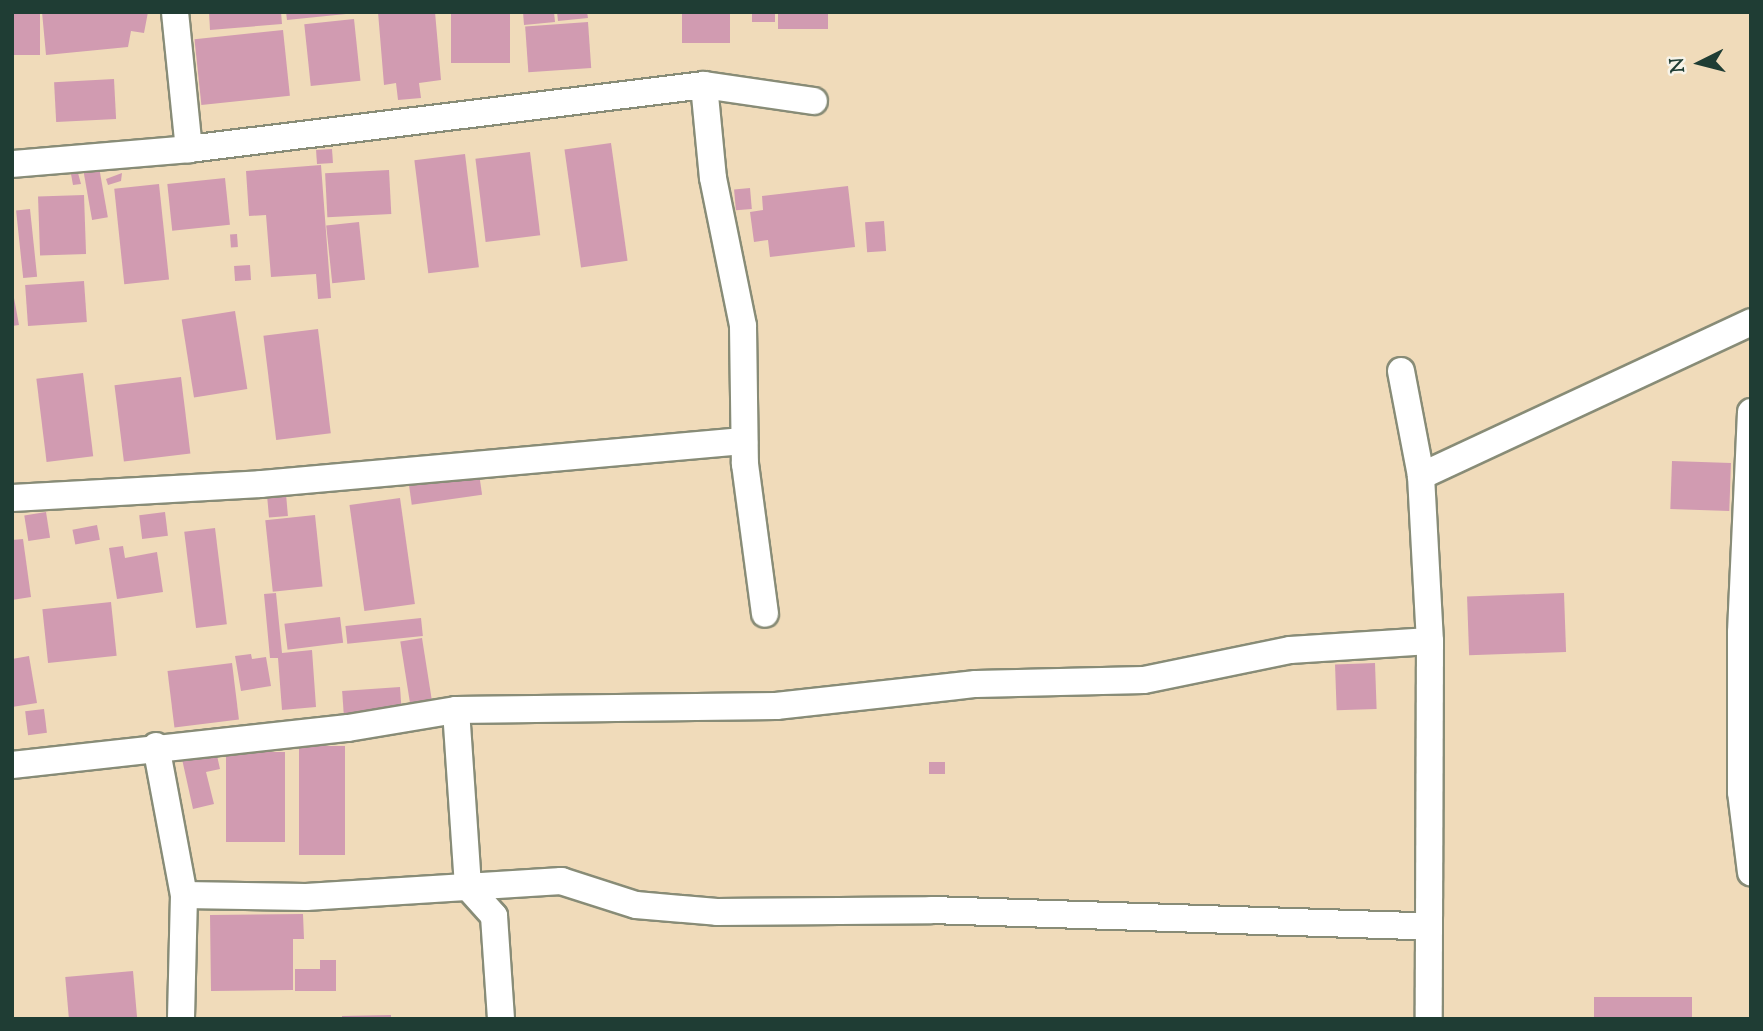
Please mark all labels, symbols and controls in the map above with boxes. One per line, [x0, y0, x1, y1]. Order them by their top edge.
north arrow [1665, 28, 1735, 98]
text: N [1664, 56, 1693, 74]

